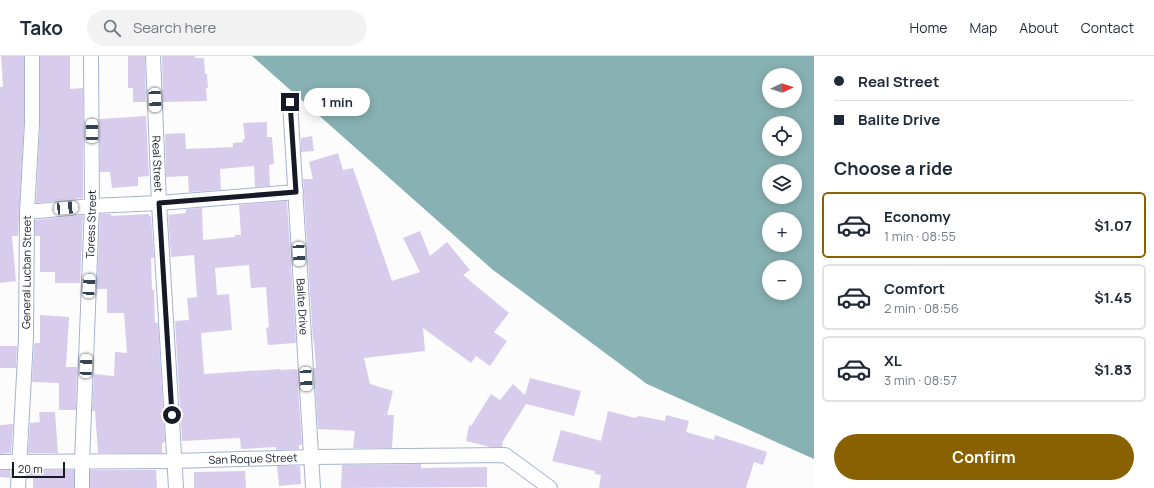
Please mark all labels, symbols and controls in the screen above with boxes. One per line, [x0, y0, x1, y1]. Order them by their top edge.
search box [87, 10, 367, 46]
text: Tako [20, 15, 63, 41]
icon: search [101, 17, 123, 39]
text: Search here [133, 17, 216, 38]
text: Home [910, 18, 947, 37]
text: Map [969, 18, 997, 37]
text: About [1019, 18, 1059, 37]
text: Contact [1081, 18, 1134, 37]
north arrow [762, 68, 802, 108]
map controls [762, 68, 802, 300]
text: Real Street [858, 71, 939, 92]
car [149, 88, 161, 112]
callout: 1 min [304, 88, 370, 116]
route end [281, 93, 299, 111]
text: 1 min [321, 93, 353, 111]
text: Balite Drive [858, 109, 940, 130]
button: locate [762, 116, 802, 156]
car [86, 119, 98, 143]
street label: Real Street [149, 135, 167, 192]
text: Choose a ride [834, 156, 953, 180]
button: layers [762, 164, 802, 204]
street label: Toress Street [82, 190, 99, 259]
car [54, 201, 78, 215]
text: Economy [884, 206, 951, 227]
icon: car [836, 207, 872, 243]
button: + [762, 212, 802, 252]
street label: General Lucban Street [18, 215, 34, 329]
text: $1.07 [1094, 215, 1132, 236]
text: 1 min · 08:55 [884, 227, 956, 245]
car [292, 242, 306, 266]
button: − [762, 260, 802, 300]
car [82, 274, 96, 298]
street label: Balite Drive [294, 278, 312, 336]
text: Comfort [884, 278, 945, 299]
icon: car [836, 279, 872, 315]
text: $1.45 [1094, 287, 1132, 308]
text: 2 min · 08:56 [884, 299, 959, 317]
text: XL [884, 350, 902, 371]
icon: car [836, 351, 872, 387]
car [80, 354, 92, 378]
text: $1.83 [1094, 359, 1132, 380]
car [299, 367, 313, 391]
text: 3 min · 08:57 [884, 371, 957, 389]
route start [163, 406, 181, 424]
button: Confirm [834, 434, 1134, 480]
street label: San Roque Street [208, 449, 298, 467]
scale bar [12, 460, 65, 479]
text: 20 m [18, 461, 43, 476]

